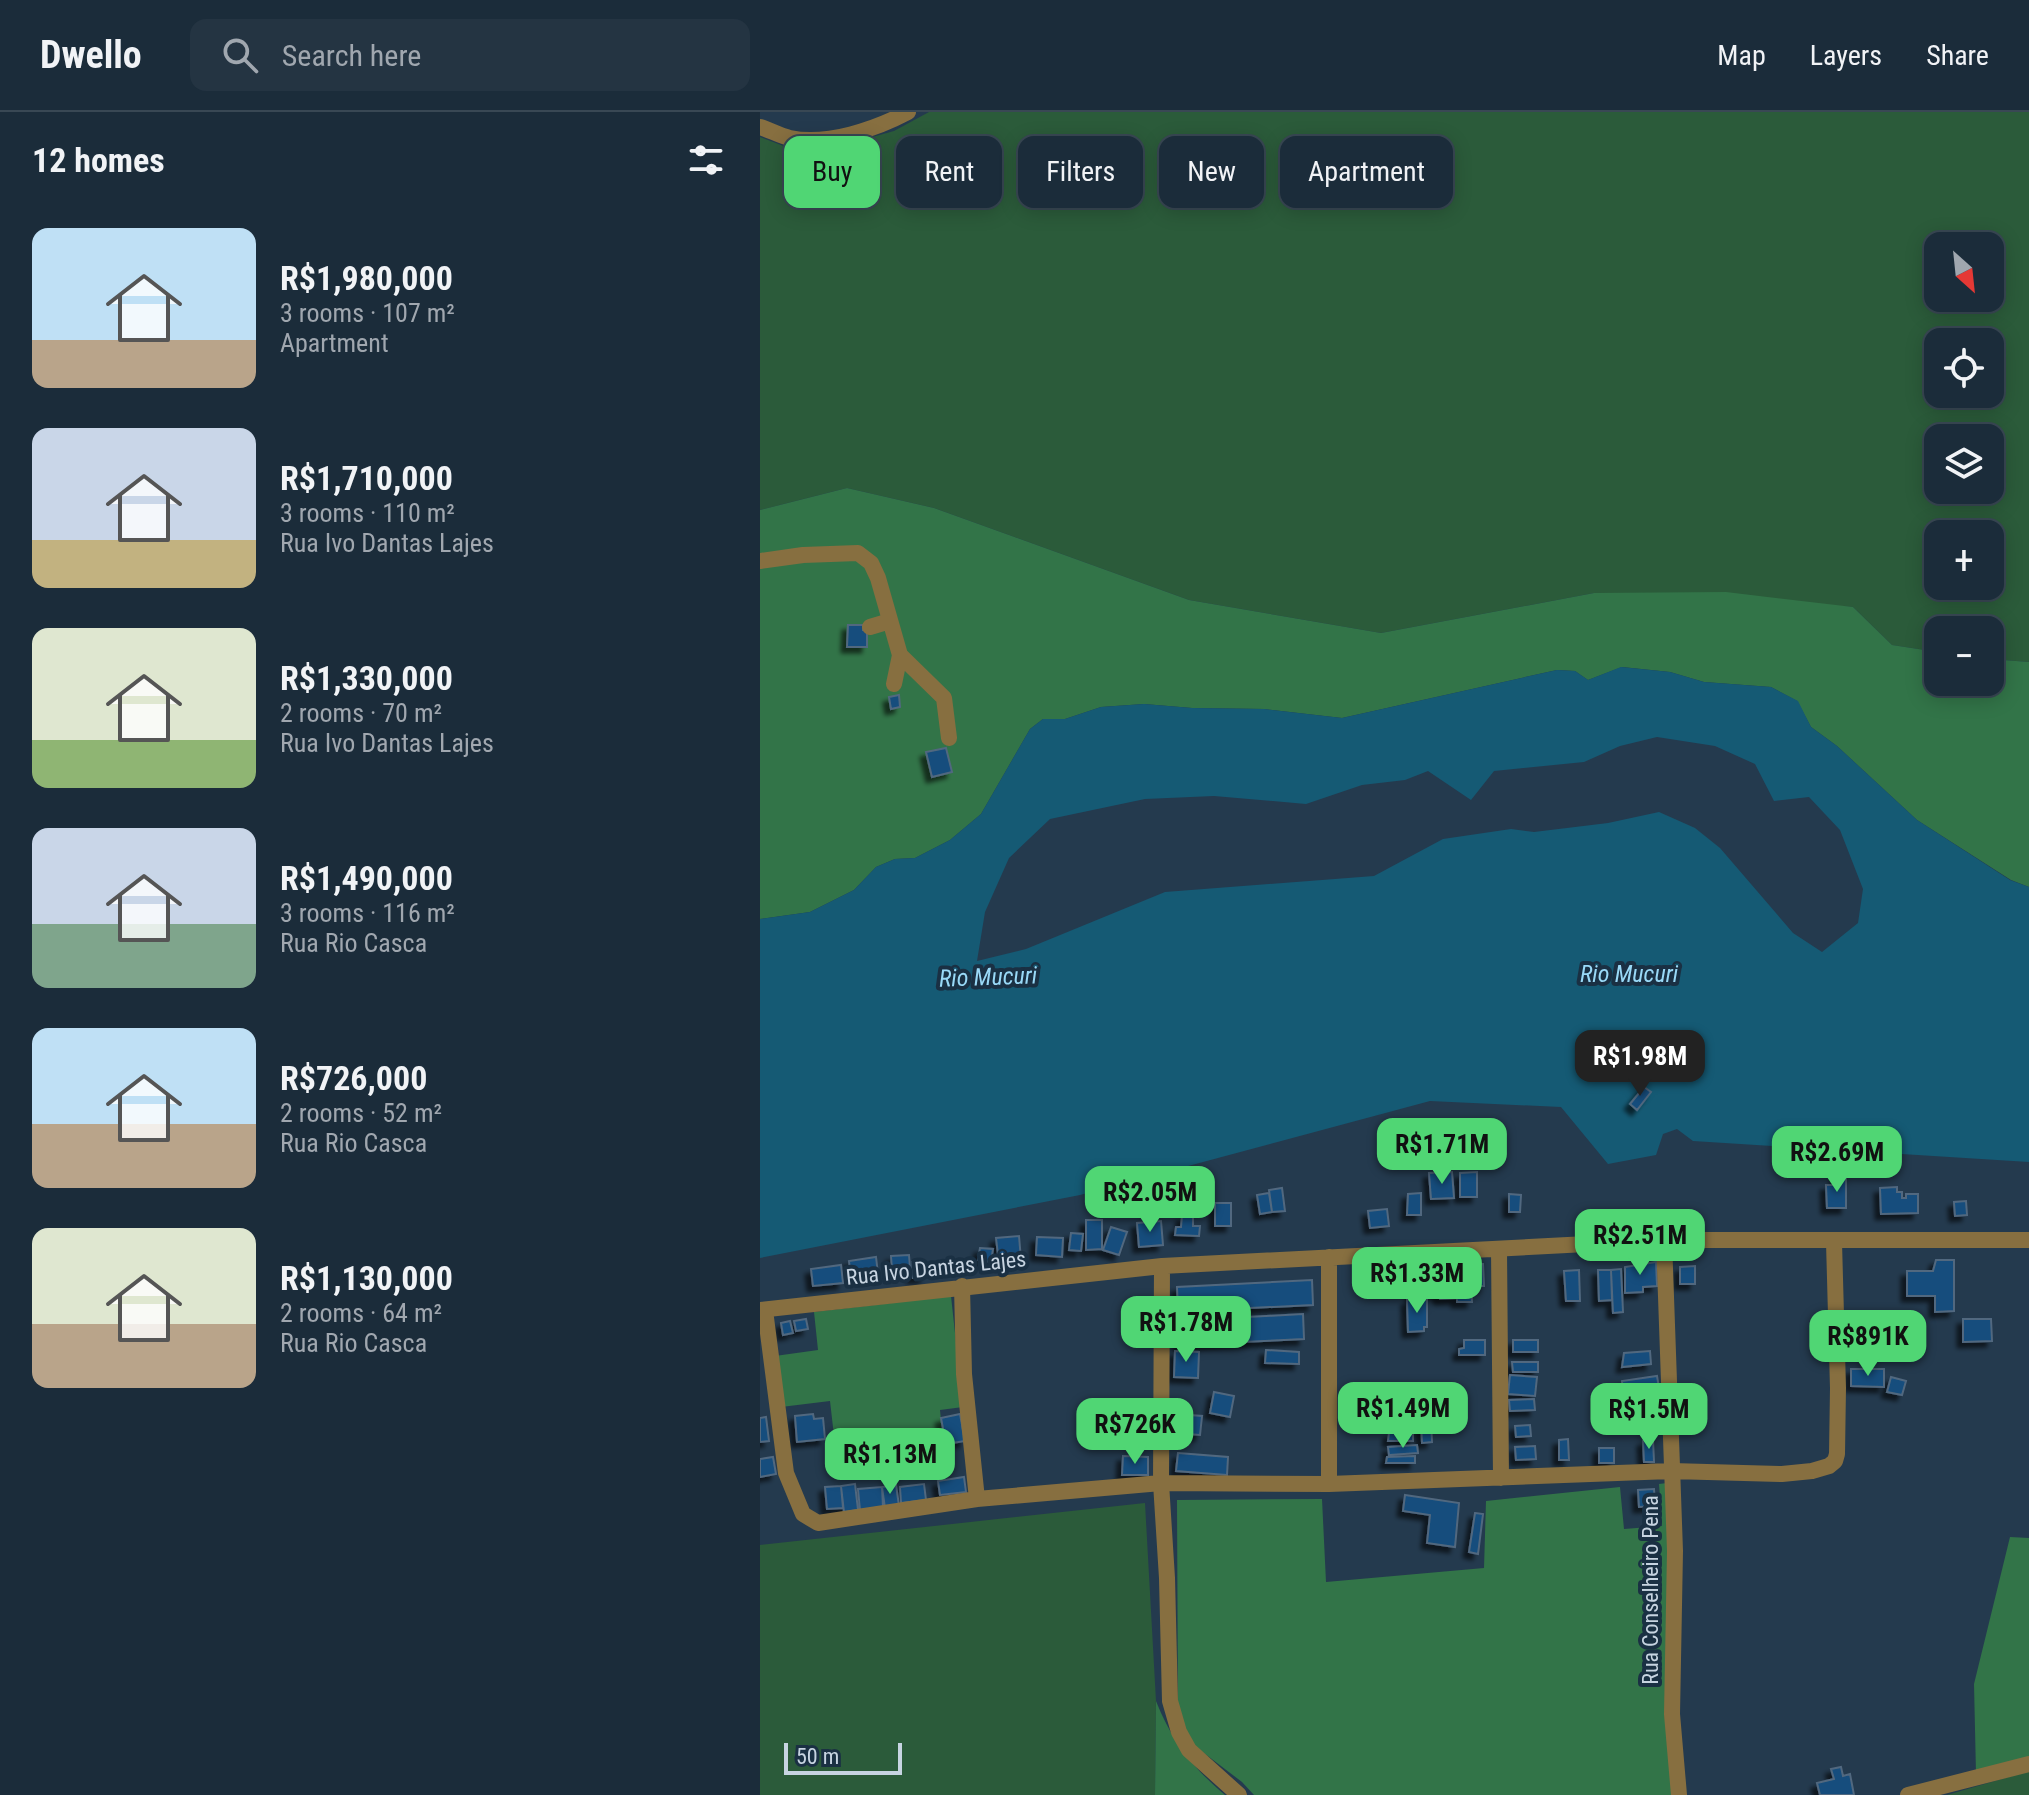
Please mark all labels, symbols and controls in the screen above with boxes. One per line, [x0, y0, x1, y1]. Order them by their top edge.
search box [190, 19, 750, 91]
text: Dwello [40, 33, 142, 77]
icon: search [218, 33, 262, 77]
text: Search here [282, 38, 421, 73]
text: Map [1717, 39, 1766, 72]
text: Layers [1810, 39, 1882, 72]
text: Share [1926, 39, 1989, 72]
chip: Buy [784, 136, 880, 208]
chip: Rent [896, 136, 1002, 208]
chip: Filters [1018, 136, 1143, 208]
chip: New [1159, 136, 1264, 208]
chip: Apartment [1280, 136, 1453, 208]
icon: filters [684, 138, 728, 182]
text: 12 homes [32, 140, 165, 180]
north arrow [1924, 232, 2004, 312]
map controls [1924, 232, 2004, 696]
text: R$1,980,000 [280, 258, 453, 298]
icon: home [96, 260, 192, 356]
text: 3 rooms · 107 m² [280, 298, 455, 328]
text: Apartment [280, 328, 389, 358]
button: locate [1924, 328, 2004, 408]
button: layers [1924, 424, 2004, 504]
text: R$1,710,000 [280, 458, 453, 498]
icon: home [96, 460, 192, 556]
text: 3 rooms · 110 m² [280, 498, 455, 528]
button: + [1924, 520, 2004, 600]
text: Rua Ivo Dantas Lajes [280, 528, 494, 558]
button: − [1924, 616, 2004, 696]
text: R$1,330,000 [280, 658, 453, 698]
icon: home [96, 660, 192, 756]
text: 2 rooms · 70 m² [280, 698, 442, 728]
text: Rua Ivo Dantas Lajes [280, 728, 494, 758]
text: R$1,490,000 [280, 858, 453, 898]
icon: home [96, 860, 192, 956]
text: 3 rooms · 116 m² [280, 898, 455, 928]
text: Rua Rio Casca [280, 928, 427, 958]
water label: Rio Mucuri [1580, 960, 1679, 988]
water label: Rio Mucuri [938, 961, 1038, 993]
pin: R$1.98M [1566, 1030, 1714, 1098]
text: R$1.98M [1593, 1041, 1687, 1071]
text: R$726,000 [280, 1058, 427, 1098]
icon: home [96, 1060, 192, 1156]
text: 2 rooms · 52 m² [280, 1098, 442, 1128]
pin: R$1.71M [1368, 1118, 1516, 1186]
pin: R$2.69M [1763, 1126, 1911, 1194]
text: Rua Rio Casca [280, 1128, 427, 1158]
text: R$1.71M [1395, 1129, 1489, 1159]
text: R$2.69M [1790, 1137, 1884, 1167]
pin: R$2.05M [1076, 1166, 1224, 1234]
text: R$2.05M [1103, 1177, 1197, 1207]
pin: R$2.51M [1566, 1209, 1714, 1277]
text: R$2.51M [1593, 1220, 1687, 1250]
street label: Rua Ivo Dantas Lajes [845, 1246, 1027, 1290]
pin: R$1.33M [1343, 1247, 1491, 1315]
text: R$1,130,000 [280, 1258, 453, 1298]
text: R$1.33M [1370, 1258, 1464, 1288]
icon: home [96, 1260, 192, 1356]
pin: R$1.78M [1112, 1296, 1260, 1364]
text: 2 rooms · 64 m² [280, 1298, 442, 1328]
text: R$1.78M [1139, 1307, 1233, 1337]
pin: R$891K [1803, 1310, 1933, 1378]
text: R$891K [1827, 1321, 1909, 1351]
text: Rua Rio Casca [280, 1328, 427, 1358]
pin: R$1.49M [1329, 1382, 1477, 1450]
pin: R$1.5M [1584, 1383, 1714, 1451]
text: R$1.49M [1356, 1393, 1450, 1423]
text: R$1.5M [1608, 1394, 1690, 1424]
pin: R$726K [1070, 1398, 1200, 1466]
text: R$726K [1094, 1409, 1176, 1439]
pin: R$1.13M [816, 1428, 964, 1496]
text: R$1.13M [843, 1439, 937, 1469]
street label: Rua Conselheiro Pena [1638, 1495, 1663, 1685]
scale bar [784, 1739, 902, 1775]
text: 50 m [796, 1744, 839, 1769]

